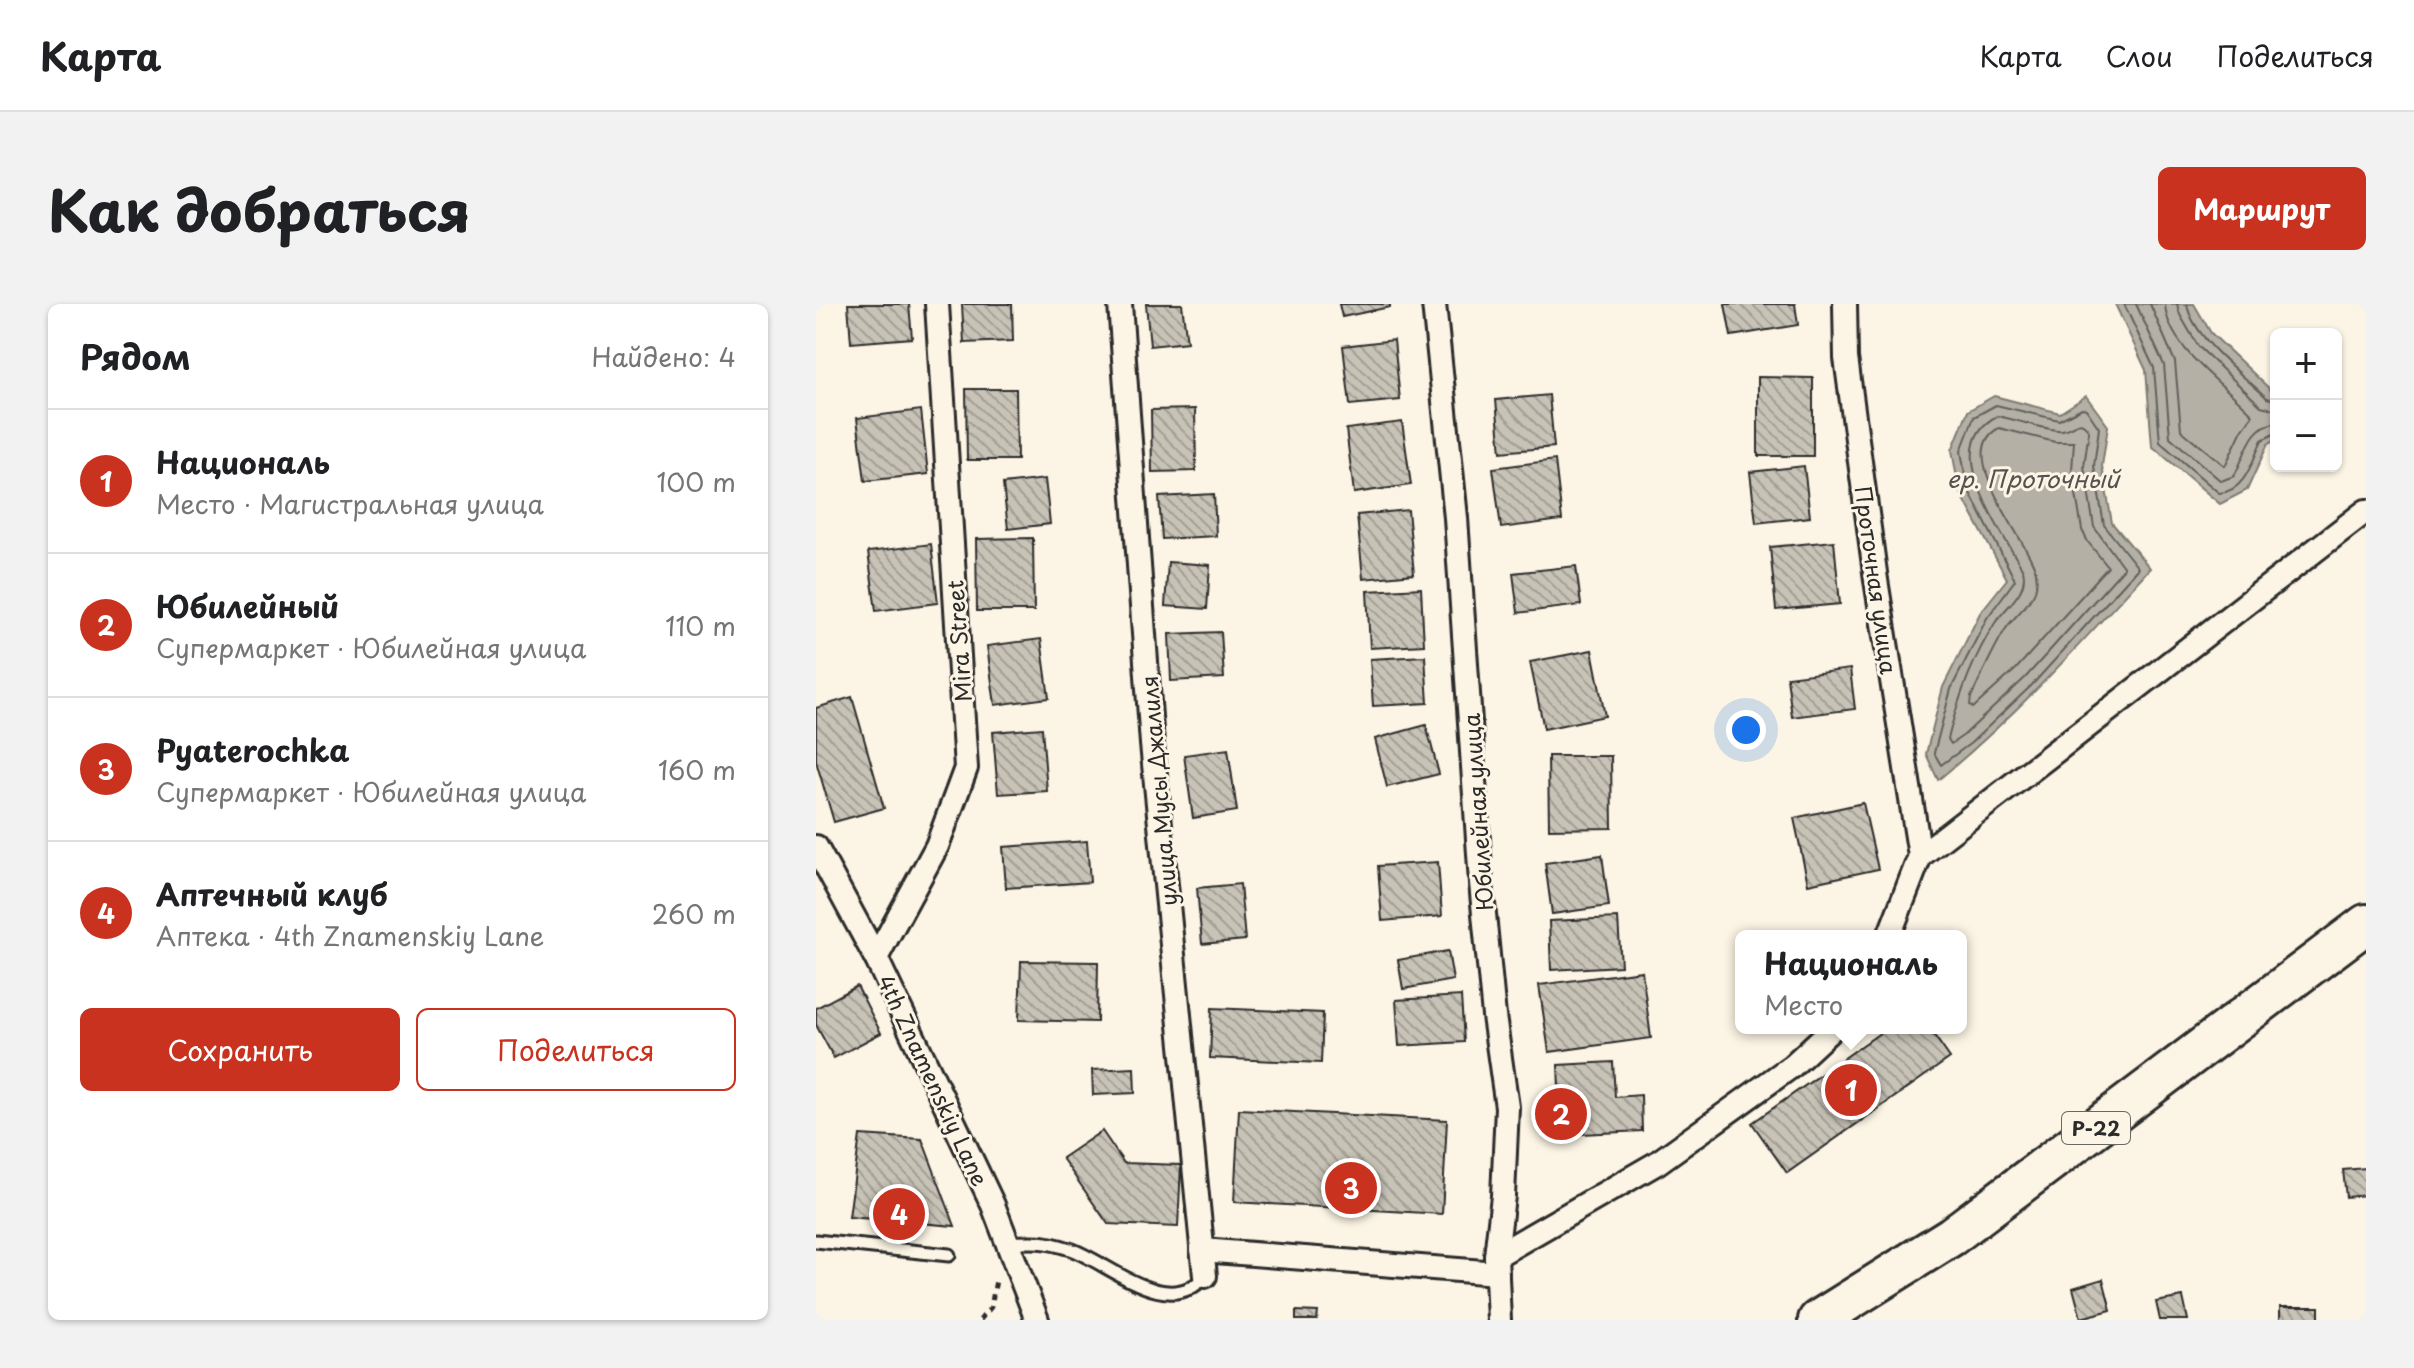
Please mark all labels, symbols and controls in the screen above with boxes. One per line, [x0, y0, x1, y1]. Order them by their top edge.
text: Карта [40, 27, 162, 84]
text: Карта [1979, 34, 2062, 77]
text: Слои [2106, 34, 2173, 77]
text: Поделиться [2217, 34, 2374, 77]
text: Как добраться [48, 166, 471, 251]
button: Маршрут [2158, 167, 2366, 250]
map controls [2270, 328, 2342, 472]
button: + [2270, 328, 2342, 400]
text: Рядом [80, 330, 191, 382]
text: Найдено: 4 [591, 337, 736, 376]
button: − [2270, 400, 2342, 472]
text: Националь [156, 439, 330, 484]
water label: ер. Проточный [1947, 460, 2122, 496]
text: 1 [100, 462, 112, 501]
text: 100 m [656, 462, 736, 501]
text: Место · Магистральная улица [156, 484, 544, 523]
street label: Проточная улица [1847, 484, 1907, 676]
street label: Mira Street [937, 579, 979, 703]
text: Юбилейный [156, 583, 339, 628]
text: 2 [97, 606, 115, 645]
text: 110 m [665, 606, 736, 645]
text: Супермаркет · Юбилейная улица [156, 628, 586, 667]
street label: улица Мусы Джалиля [1131, 674, 1185, 908]
your location [1726, 710, 1766, 750]
street label: Юбилейная улица [1454, 712, 1500, 912]
text: Pyaterochka [156, 727, 350, 772]
text: 3 [97, 750, 115, 789]
text: 160 m [658, 750, 736, 789]
text: Супермаркет · Юбилейная улица [156, 772, 586, 811]
text: Аптечный клуб [156, 871, 388, 916]
text: 4 [97, 894, 115, 933]
text: 260 m [652, 894, 736, 933]
text: Аптека · 4th Znamenskiy Lane [156, 916, 544, 955]
popup [1735, 930, 1967, 1034]
text: Националь [1764, 940, 1938, 985]
street label: 4th Znamenskiy Lane [871, 969, 997, 1191]
text: Место [1764, 985, 1843, 1024]
button: Сохранить [80, 1008, 400, 1091]
button: Поделиться [416, 1008, 736, 1091]
pin: 1 [1825, 1060, 1877, 1120]
pin: 2 [1535, 1084, 1587, 1144]
road number: Р-22 [2062, 1112, 2130, 1144]
pin: 3 [1325, 1158, 1377, 1218]
pin: 4 [873, 1184, 925, 1244]

